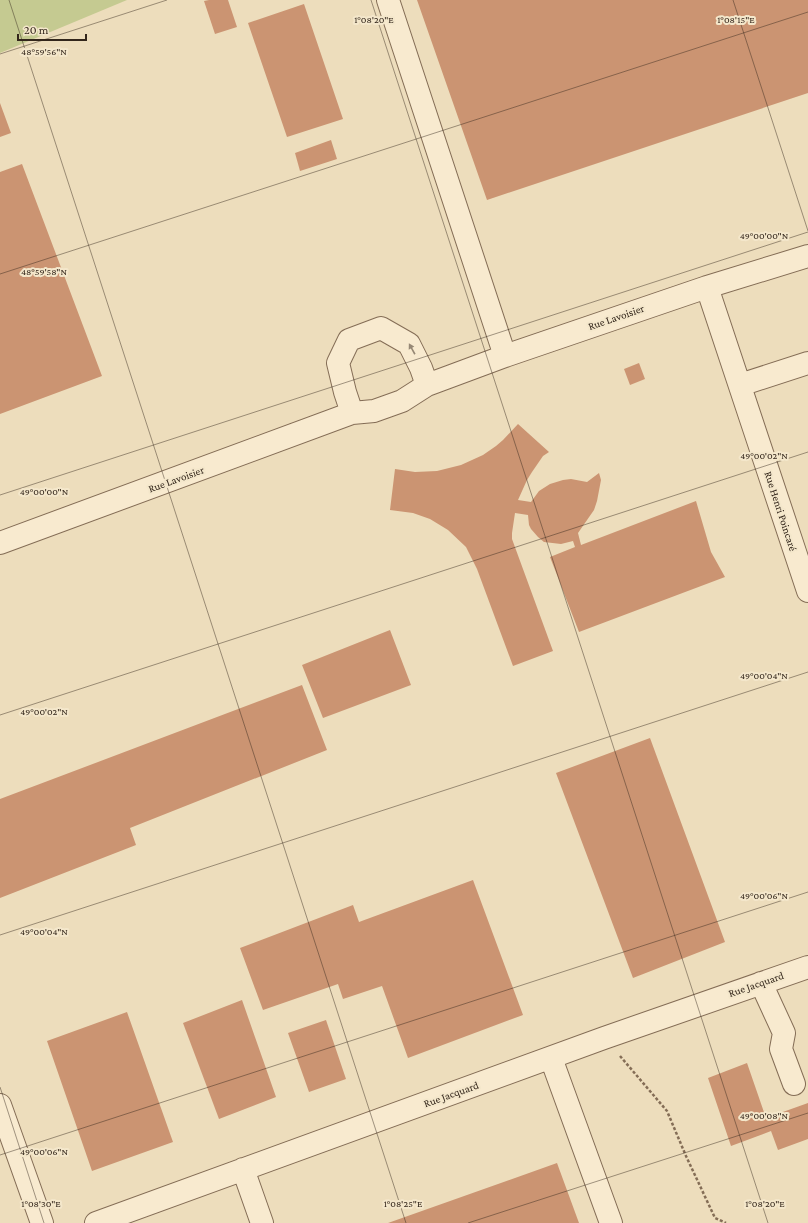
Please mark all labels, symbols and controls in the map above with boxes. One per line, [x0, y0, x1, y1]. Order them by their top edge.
text: 1°08'20"E [354, 14, 394, 25]
text: 1°08'15"E [717, 14, 755, 25]
scale bar [18, 16, 86, 42]
text: 20 m [24, 23, 49, 37]
text: 48°59'56"N [21, 46, 67, 57]
text: 49°00'00"N [740, 230, 789, 241]
text: 48°59'58"N [21, 266, 67, 277]
street label: Rue Lavoisier [586, 302, 646, 332]
one-way arrow [408, 343, 415, 355]
text: 49°00'02"N [740, 450, 788, 461]
street label: Rue Lavoisier [146, 463, 206, 495]
street label: Rue Henri Poincaré [762, 470, 800, 553]
text: 49°00'00"N [20, 486, 69, 497]
text: 49°00'04"N [740, 670, 788, 681]
text: 49°00'02"N [20, 706, 68, 717]
text: 49°00'06"N [740, 890, 788, 901]
text: 49°00'04"N [20, 926, 68, 937]
street label: Rue Jacquard [727, 969, 786, 1000]
street label: Rue Jacquard [422, 1078, 481, 1110]
text: 49°00'08"N [740, 1110, 789, 1121]
text: 49°00'06"N [20, 1146, 68, 1157]
text: 1°08'30"E [21, 1198, 61, 1209]
text: 1°08'25"E [384, 1198, 423, 1209]
text: 1°08'20"E [745, 1198, 785, 1209]

